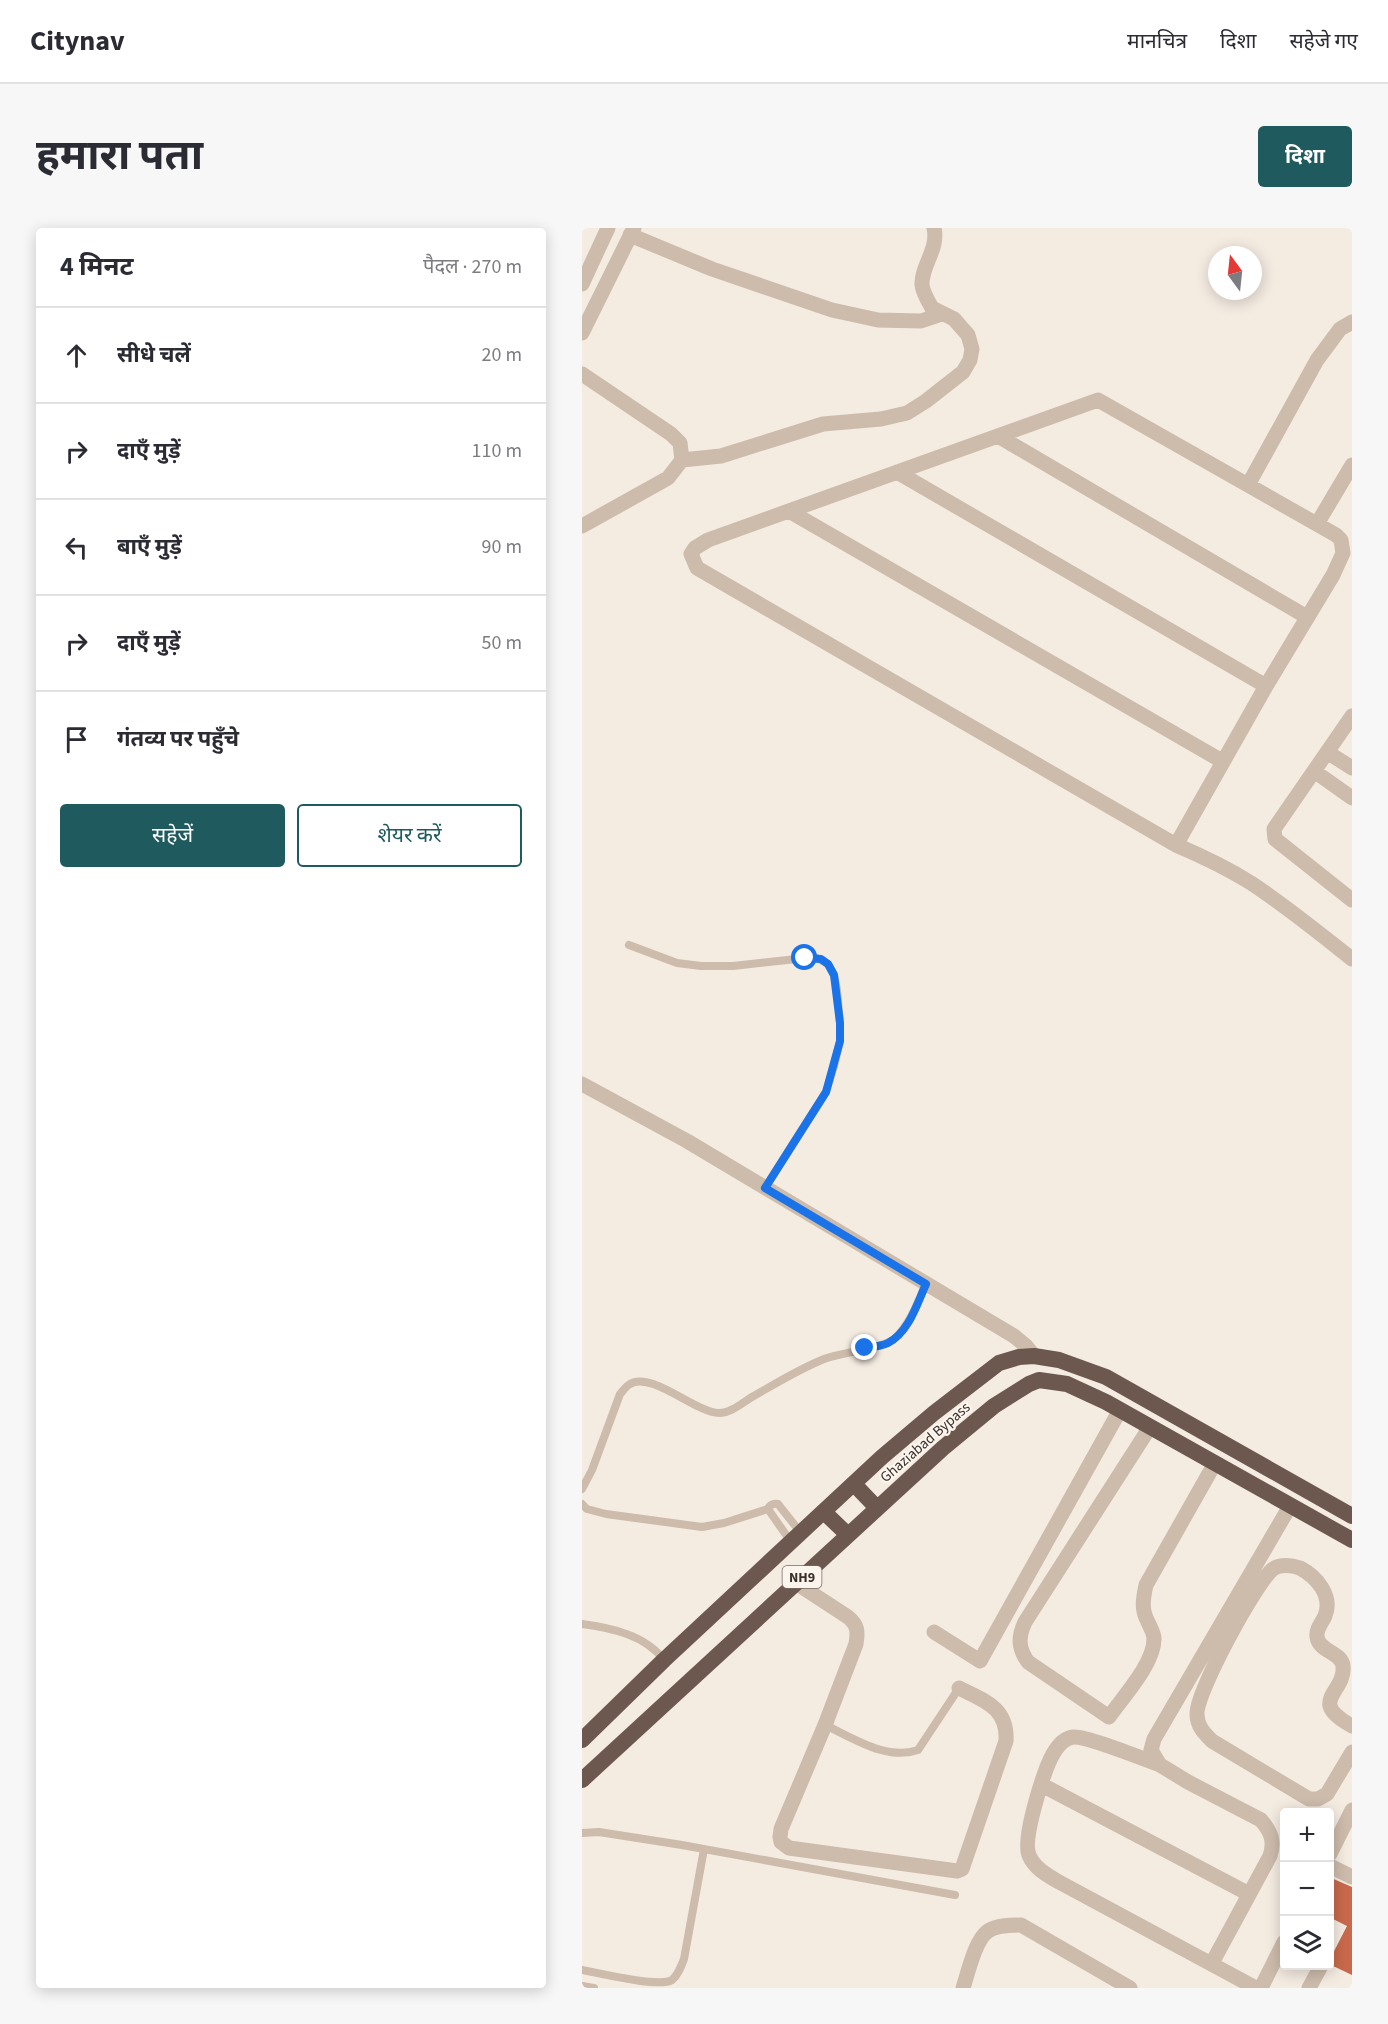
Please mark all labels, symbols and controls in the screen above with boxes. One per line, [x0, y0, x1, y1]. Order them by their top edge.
text: Citynav [30, 21, 125, 61]
text: मानचित्र [1127, 26, 1187, 56]
text: दिशा [1220, 26, 1256, 56]
text: सहेजे गए [1289, 26, 1358, 56]
text: हमारा पता [36, 126, 203, 186]
button: दिशा [1258, 126, 1352, 187]
north arrow [1208, 246, 1262, 300]
text: 4 मिनट [60, 248, 134, 285]
text: पैदल · 270 m [423, 253, 522, 281]
icon: ahead [60, 339, 93, 372]
text: सीधे चलें [117, 339, 191, 371]
text: 20 m [482, 341, 522, 369]
icon: right [60, 435, 93, 468]
text: दाएँ मुड़ें [117, 435, 180, 467]
text: 110 m [472, 437, 522, 465]
icon: left [60, 531, 93, 564]
text: बाएँ मुड़ें [117, 531, 182, 563]
text: 90 m [482, 533, 522, 561]
icon: right [60, 627, 93, 660]
text: दाएँ मुड़ें [117, 627, 180, 659]
text: 50 m [482, 629, 522, 657]
icon: arrive [60, 723, 93, 756]
text: गंतव्य पर पहुँचे [117, 723, 239, 755]
button: सहेजें [60, 804, 285, 867]
button: शेयर करें [297, 804, 522, 867]
route start [791, 944, 817, 970]
route end [851, 1334, 877, 1360]
street label: Ghaziabad Bypass [876, 1397, 975, 1488]
road number: NH9 [782, 1566, 822, 1588]
map controls [1280, 1808, 1334, 1970]
button: + [1280, 1808, 1334, 1862]
button: − [1280, 1862, 1334, 1916]
button: layers [1280, 1916, 1334, 1970]

